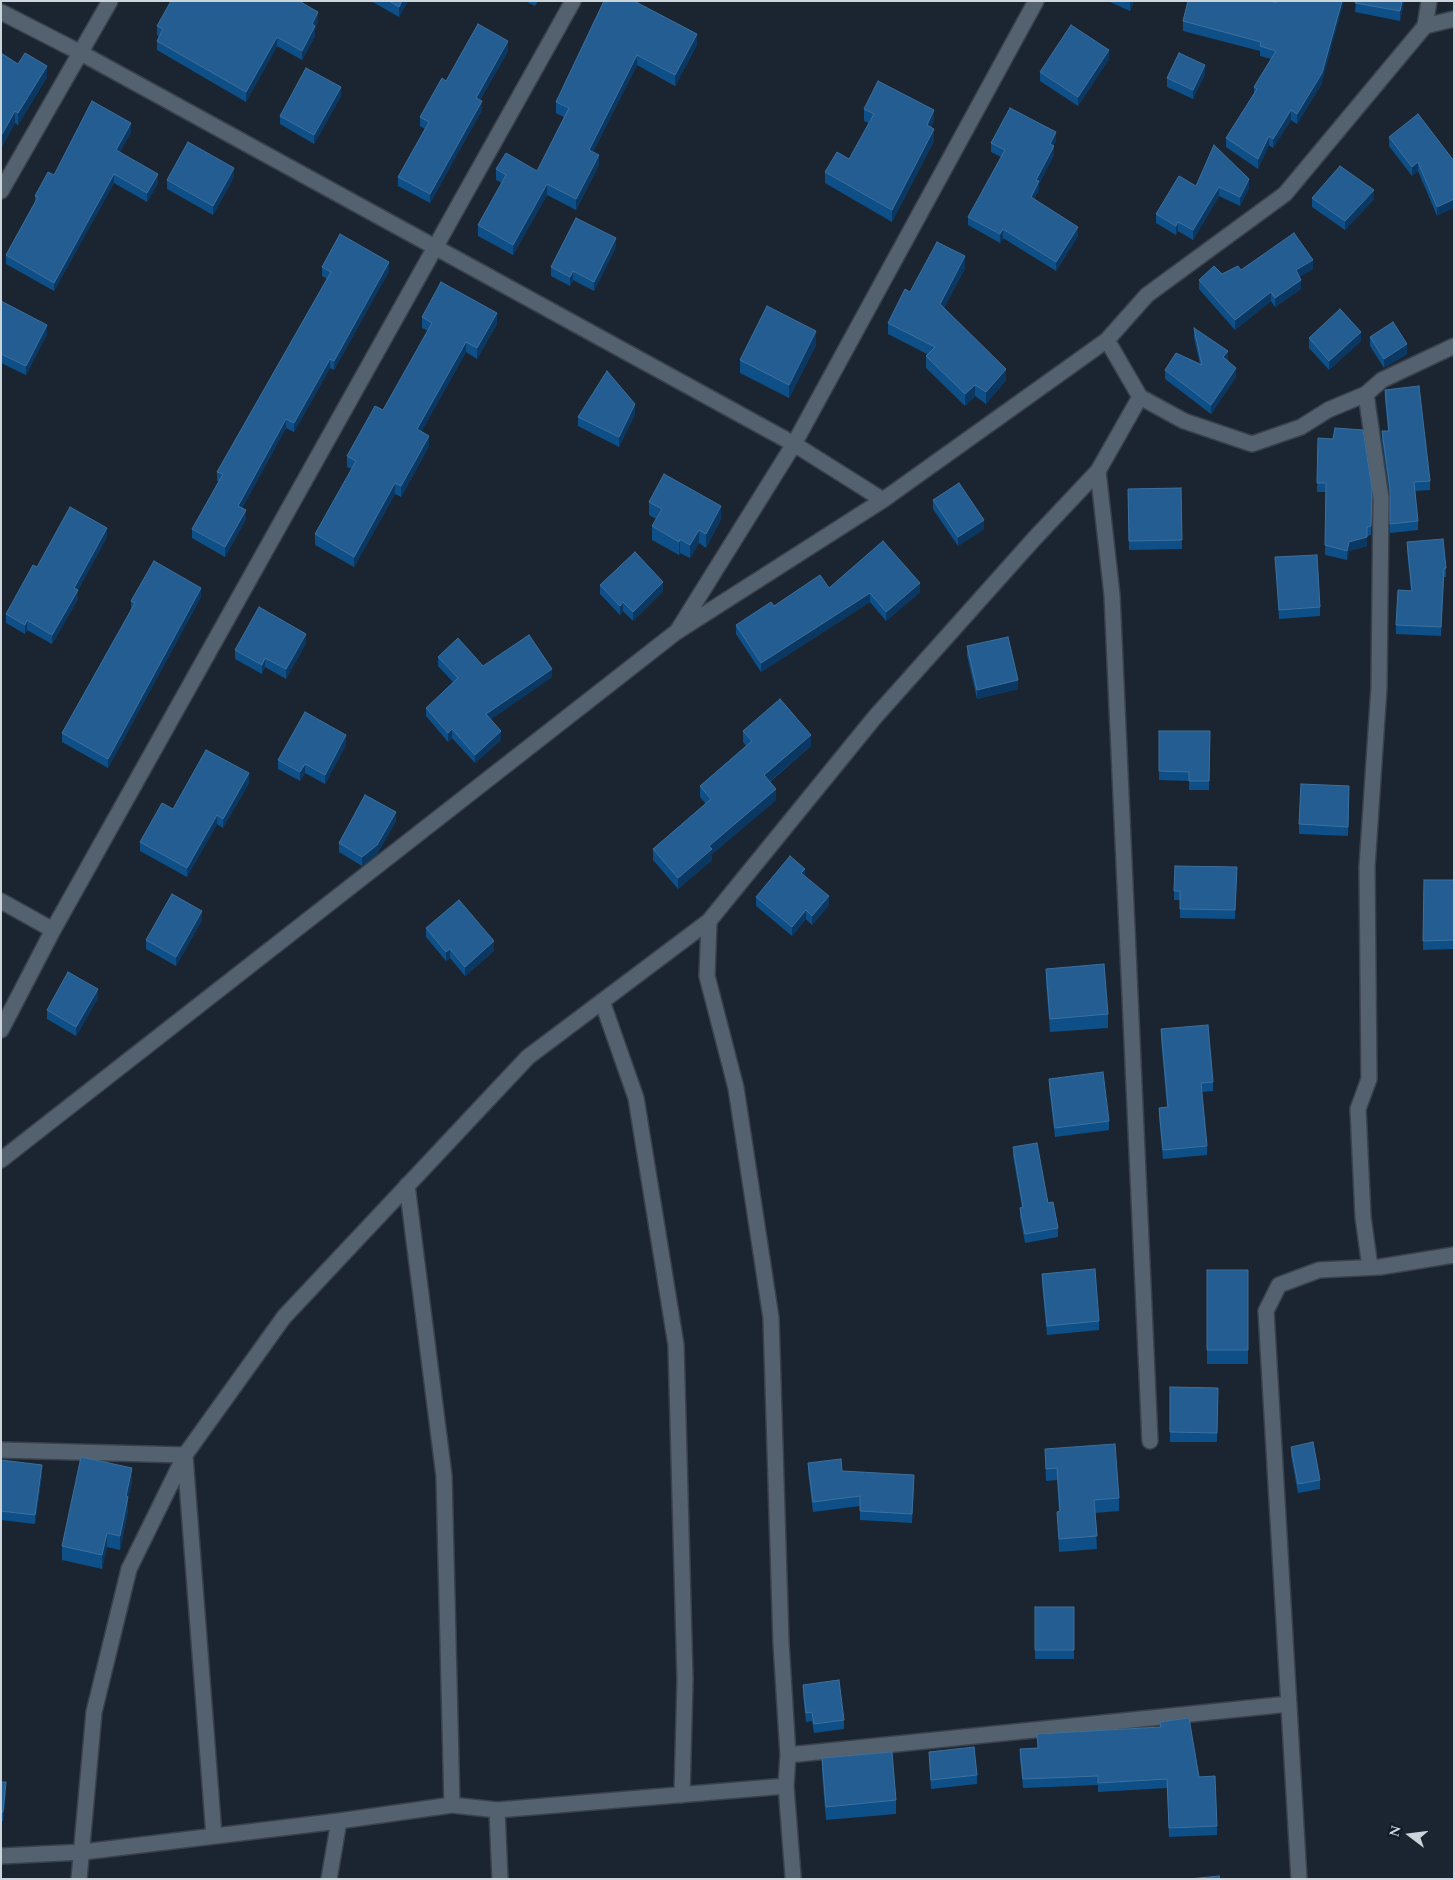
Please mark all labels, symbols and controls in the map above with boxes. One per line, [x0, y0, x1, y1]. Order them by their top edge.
north arrow [1385, 1810, 1435, 1860]
text: N [1383, 1823, 1407, 1839]

